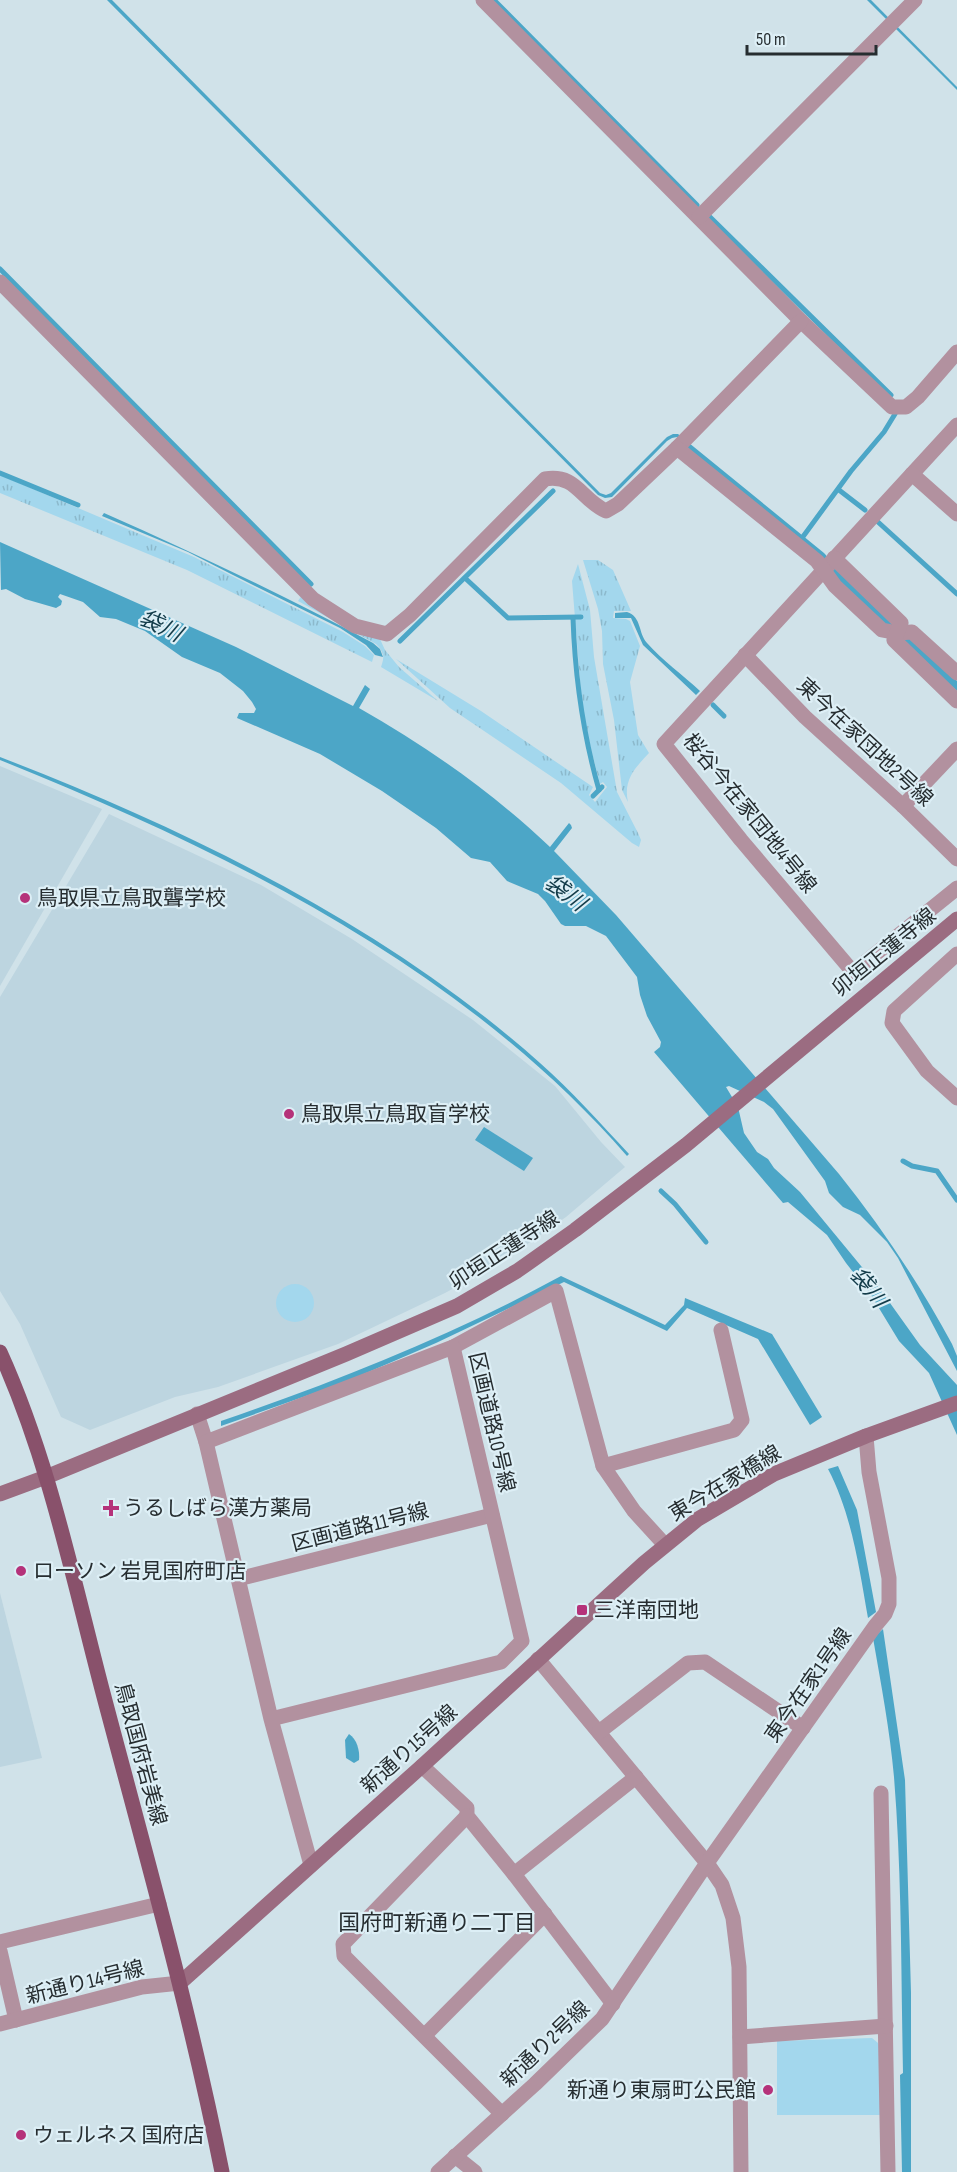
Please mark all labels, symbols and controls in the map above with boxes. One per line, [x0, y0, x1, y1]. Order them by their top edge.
scale bar [747, 18, 876, 56]
text: 50 m [756, 29, 786, 50]
water label: 袋川 [135, 605, 188, 649]
street label: 東今在家団地2号線 [792, 673, 938, 812]
street label: 桜谷今在家団地4号線 [678, 729, 822, 898]
water label: 袋川 [539, 869, 592, 918]
place label: 鳥取県立鳥取聾学校 [37, 886, 226, 911]
marker: 鳥取県立鳥取聾学校 [18, 891, 32, 905]
street label: 卯垣正蓮寺線 [827, 903, 941, 1002]
place label: 鳥取県立鳥取盲学校 [301, 1102, 490, 1127]
marker: 鳥取県立鳥取盲学校 [282, 1107, 296, 1121]
street label: 卯垣正蓮寺線 [445, 1206, 564, 1295]
water label: 袋川 [844, 1262, 893, 1315]
street label: 区画道路10号線 [463, 1350, 520, 1494]
street label: 東今在家橋線 [665, 1440, 786, 1527]
place label: うるしばら漢方薬局 [123, 1496, 312, 1521]
street label: 区画道路11号線 [289, 1498, 431, 1557]
marker: うるしばら漢方薬局 [104, 1501, 118, 1515]
place label: ローソン 岩見国府町店 [33, 1559, 246, 1584]
marker: ローソン 岩見国府町店 [14, 1564, 28, 1578]
place label: 三洋南団地 [594, 1598, 699, 1623]
marker: 三洋南団地 [575, 1603, 589, 1617]
street label: 東今在家1号線 [760, 1623, 857, 1747]
street label: 鳥取国府岩美線 [109, 1680, 172, 1828]
street label: 新通り15号線 [356, 1700, 463, 1799]
district label: 国府町新通り二丁目 [338, 1910, 536, 1937]
street label: 新通り14号線 [23, 1956, 147, 2009]
street label: 新通り2号線 [496, 1996, 595, 2093]
place label: 新通り東扇町公民館 [567, 2078, 756, 2103]
marker: 新通り東扇町公民館 [761, 2083, 775, 2097]
place label: ウェルネス 国府店 [33, 2123, 204, 2148]
marker: ウェルネス 国府店 [14, 2128, 28, 2142]

